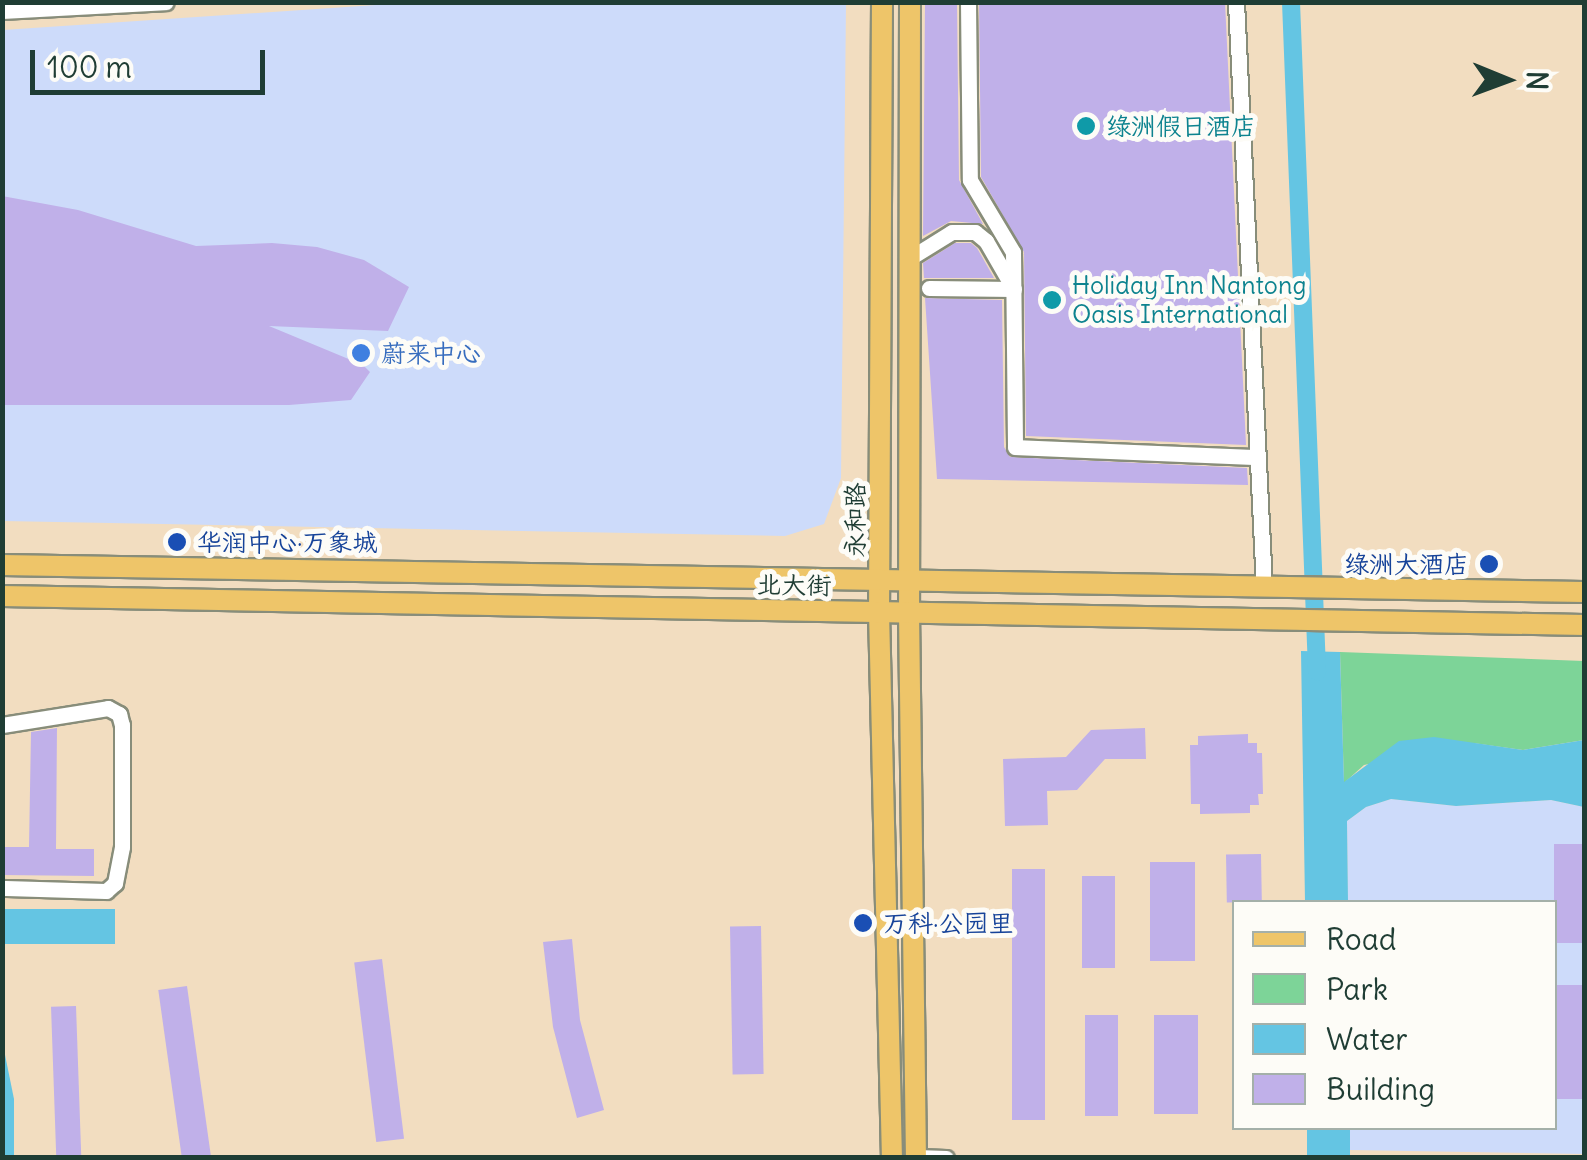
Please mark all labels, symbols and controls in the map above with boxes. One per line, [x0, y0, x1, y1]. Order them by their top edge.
scale bar [35, 30, 270, 92]
north arrow [1457, 30, 1557, 130]
text: 100 m [47, 48, 132, 86]
text: N [1519, 71, 1555, 91]
place label: 绿洲假日酒店 [1106, 111, 1256, 141]
marker: 绿洲假日酒店 [1075, 115, 1097, 137]
place label: Holiday Inn Nantong Oasis International [1072, 271, 1306, 330]
marker: Holiday Inn Nantong Oasis International [1041, 289, 1063, 311]
place label: 蔚来中心 [381, 338, 481, 368]
marker: 蔚来中心 [350, 342, 372, 364]
street label: 永和路 [840, 483, 870, 557]
place label: 华润中心·万象城 [197, 527, 378, 557]
marker: 华润中心·万象城 [166, 531, 188, 553]
place label: 绿洲大酒店 [1344, 549, 1469, 579]
marker: 绿洲大酒店 [1478, 553, 1500, 575]
street label: 北大街 [756, 569, 832, 601]
legend [1232, 900, 1557, 1130]
place label: 万科·公园里 [883, 908, 1014, 938]
marker: 万科·公园里 [852, 912, 874, 934]
text: Road [1326, 920, 1396, 958]
text: Park [1326, 970, 1388, 1008]
text: Water [1326, 1020, 1408, 1058]
text: Building [1326, 1070, 1435, 1108]

